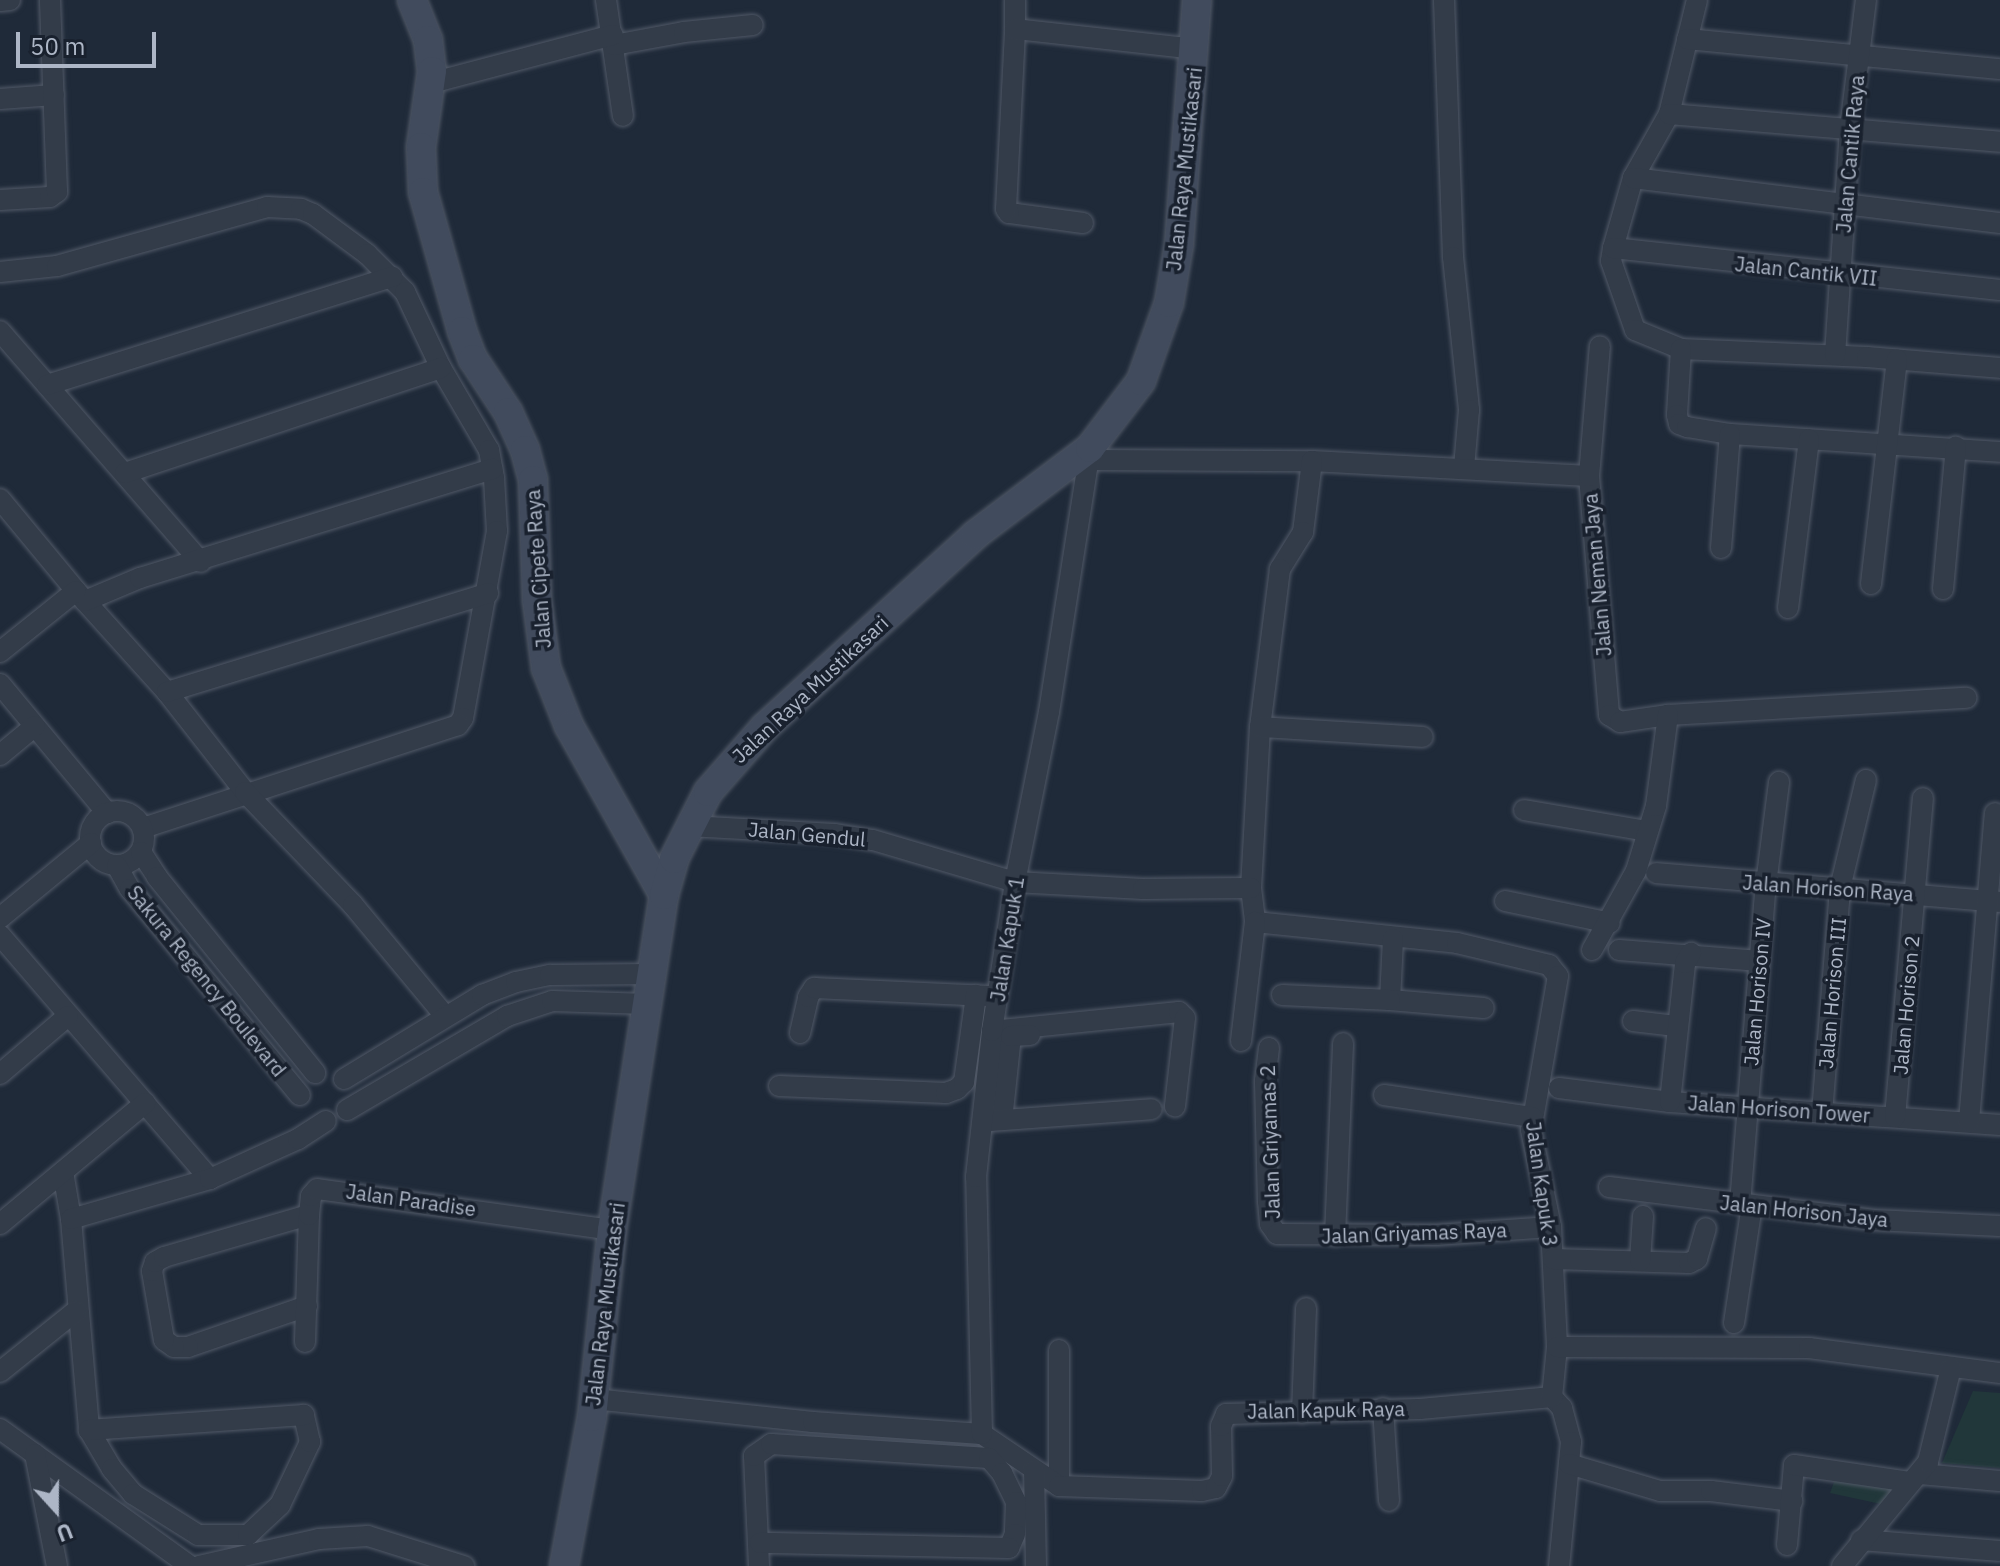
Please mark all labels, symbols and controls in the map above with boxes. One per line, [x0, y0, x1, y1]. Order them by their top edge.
scale bar [20, 16, 160, 66]
text: 50 m [30, 30, 85, 62]
street label: Jalan Raya Mustikasari [1161, 66, 1207, 272]
street label: Jalan Cantik Raya [1831, 74, 1869, 234]
street label: Jalan Cantik VII [1734, 252, 1878, 290]
street label: Jalan Cipete Raya [520, 489, 556, 649]
street label: Jalan Neman Jaya [1578, 492, 1616, 658]
street label: Jalan Raya Mustikasari [727, 611, 893, 767]
street label: Jalan Gendul [747, 817, 867, 851]
street label: Jalan Horison Raya [1742, 870, 1914, 906]
street label: Jalan Kapuk 1 [985, 875, 1029, 1003]
street label: Sakura Regency Boulevard [123, 881, 291, 1081]
street label: Jalan Horison III [1813, 916, 1851, 1070]
street label: Jalan Horison IV [1739, 917, 1775, 1067]
street label: Jalan Horison 2 [1888, 934, 1924, 1076]
street label: Jalan Griyamas 2 [1255, 1064, 1285, 1220]
street label: Jalan Horison Tower [1687, 1091, 1871, 1127]
street label: Jalan Kapuk 3 [1521, 1120, 1563, 1248]
street label: Jalan Paradise [344, 1179, 478, 1221]
street label: Jalan Horison Jaya [1719, 1190, 1889, 1232]
street label: Jalan Raya Mustikasari [581, 1201, 629, 1407]
street label: Jalan Griyamas Raya [1321, 1218, 1507, 1248]
street label: Jalan Kapuk Raya [1247, 1397, 1405, 1423]
north arrow [16, 1470, 96, 1550]
text: U [52, 1517, 77, 1549]

